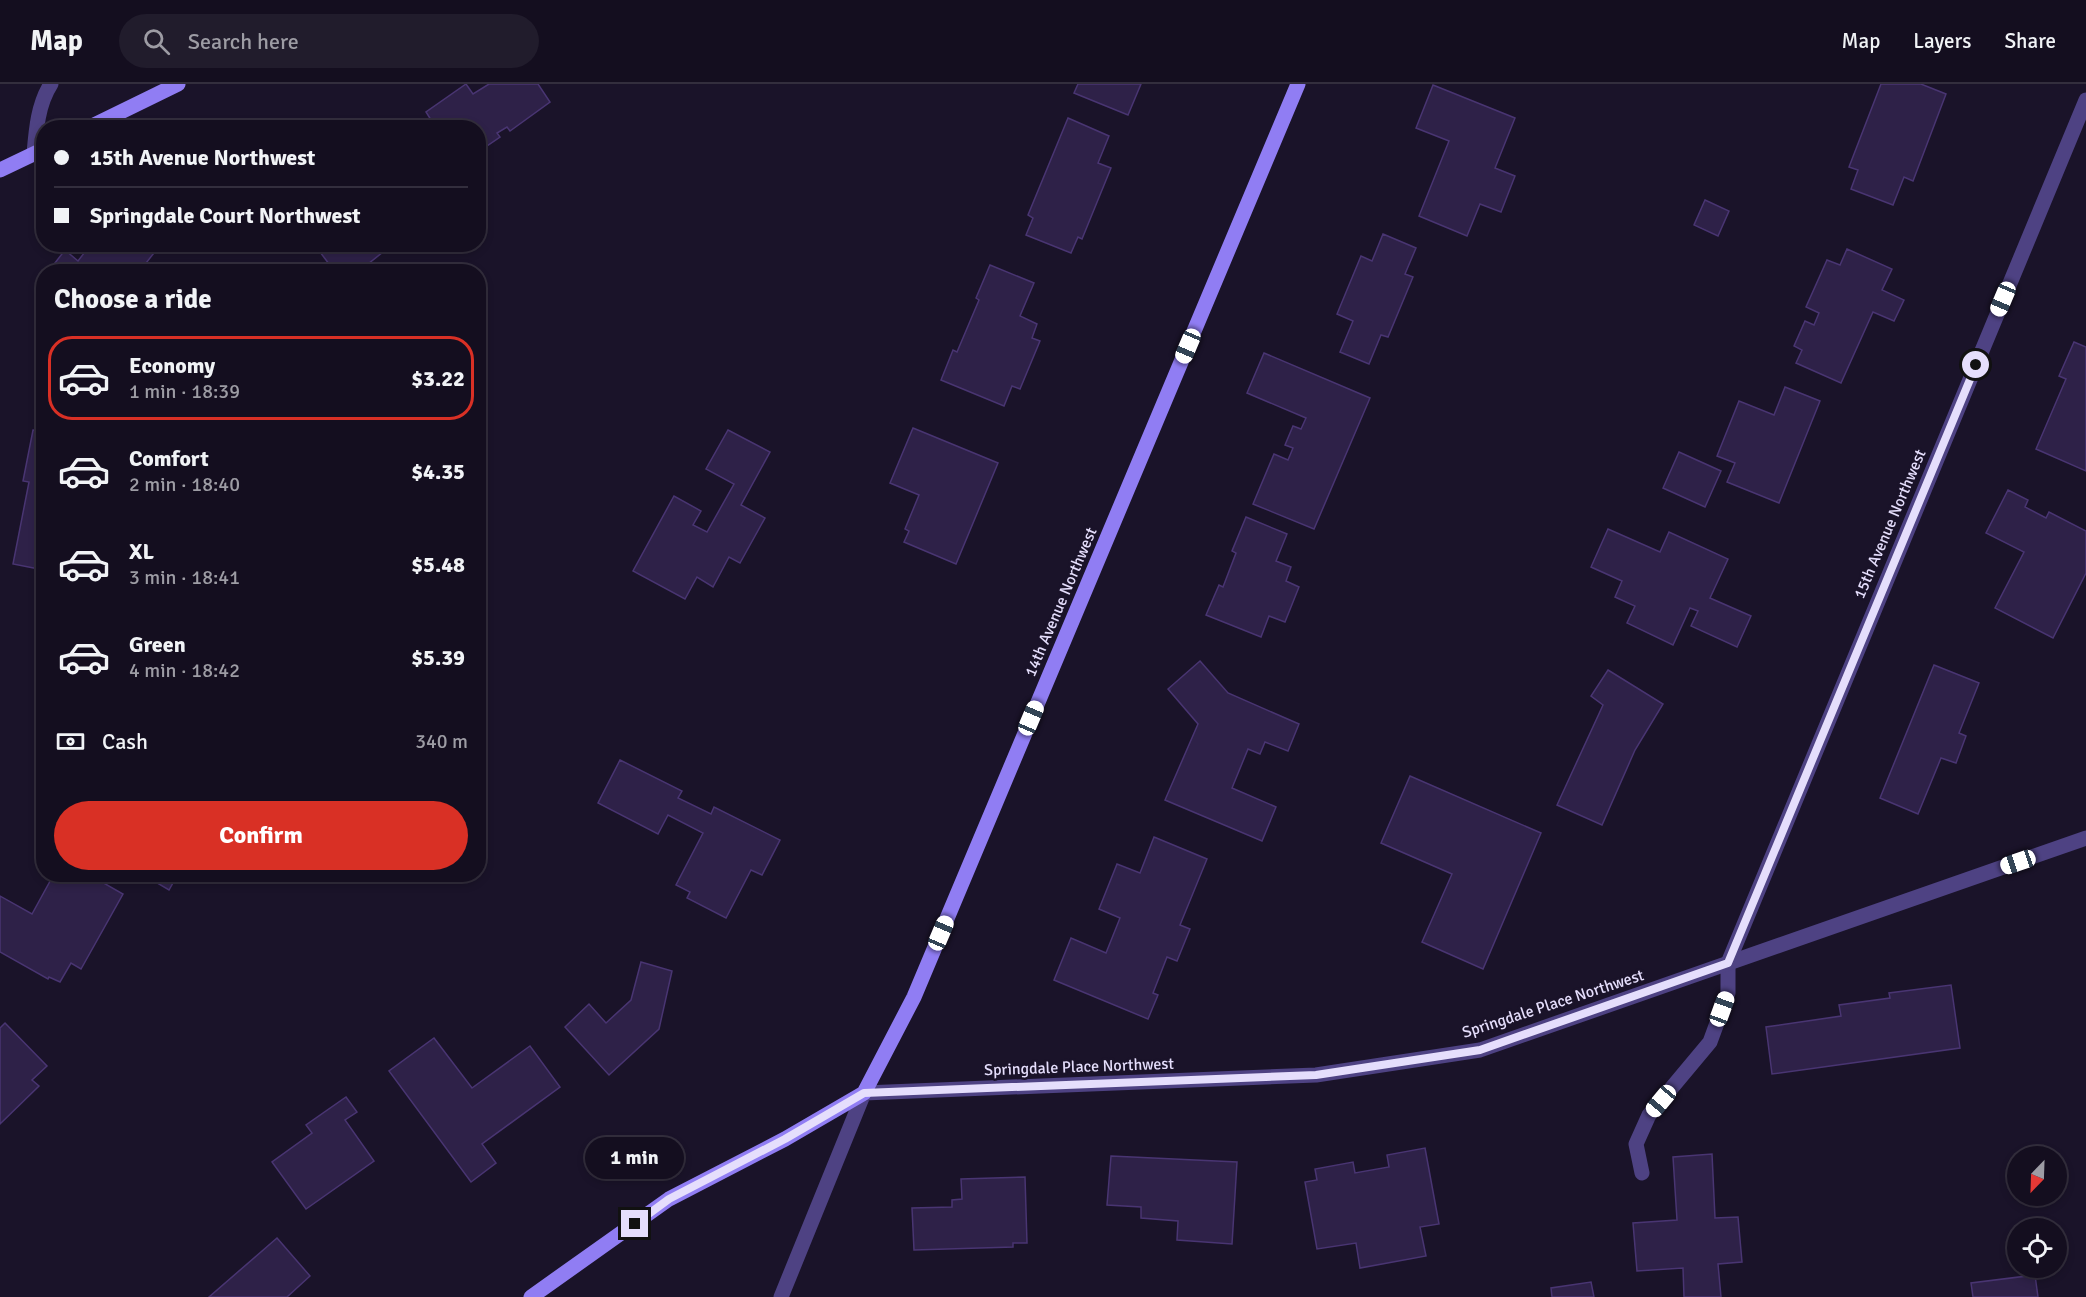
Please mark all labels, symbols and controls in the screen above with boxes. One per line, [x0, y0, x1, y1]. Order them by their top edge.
search box [119, 14, 539, 68]
text: Map [30, 24, 83, 58]
icon: search [140, 25, 173, 58]
text: Search here [188, 28, 299, 55]
text: Map [1842, 28, 1880, 54]
text: Layers [1913, 28, 1971, 54]
text: Share [2004, 28, 2056, 54]
text: 15th Avenue Northwest [90, 144, 315, 171]
text: Springdale Court Northwest [90, 202, 360, 229]
car [1988, 279, 2018, 319]
text: Choose a ride [54, 283, 212, 316]
car [1173, 326, 1203, 366]
icon: car [57, 351, 111, 405]
route start [1962, 351, 1989, 378]
text: Economy [129, 352, 215, 379]
text: $3.22 [411, 365, 465, 392]
text: 1 min · 18:39 [129, 379, 240, 404]
icon: car [57, 444, 111, 498]
text: Comfort [129, 445, 209, 472]
street label: 15th Avenue Northwest [1850, 446, 1931, 602]
text: $4.35 [411, 458, 465, 485]
text: 2 min · 18:40 [129, 472, 240, 497]
street label: 14th Avenue Northwest [1021, 524, 1102, 680]
icon: car [57, 537, 111, 591]
text: XL [129, 538, 154, 565]
text: $5.48 [411, 551, 465, 578]
text: 3 min · 18:41 [129, 565, 240, 590]
icon: car [57, 630, 111, 684]
text: Green [129, 631, 186, 658]
text: $5.39 [411, 644, 465, 671]
text: 4 min · 18:42 [129, 658, 240, 683]
car [1016, 698, 1046, 738]
icon: cash [54, 725, 87, 758]
text: Cash [102, 728, 148, 755]
text: 340 m [415, 729, 468, 754]
button: Confirm [54, 801, 468, 870]
car [1998, 848, 2038, 876]
car [926, 913, 956, 953]
street label: Springdale Place Northwest [1460, 965, 1647, 1043]
car [1707, 989, 1737, 1029]
street label: Springdale Place Northwest [984, 1054, 1175, 1080]
car [1643, 1081, 1679, 1121]
callout: 1 min [586, 1137, 684, 1179]
text: 1 min [610, 1145, 659, 1170]
north arrow [2007, 1146, 2067, 1206]
map controls [2007, 1146, 2067, 1278]
route end [621, 1210, 648, 1237]
button: locate [2007, 1218, 2067, 1278]

